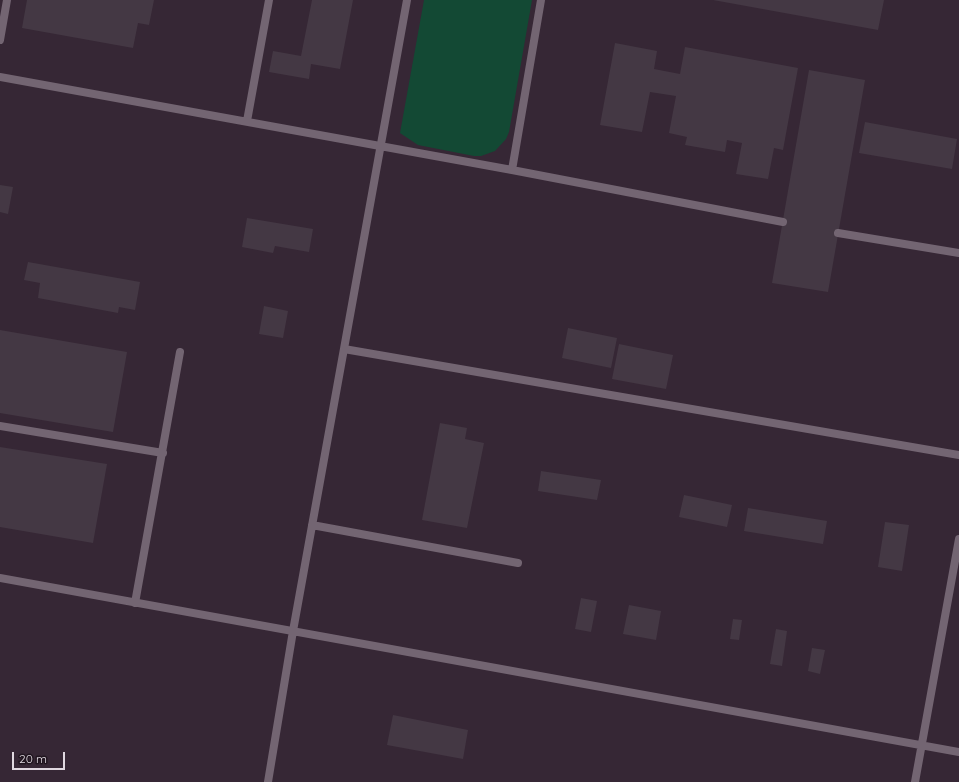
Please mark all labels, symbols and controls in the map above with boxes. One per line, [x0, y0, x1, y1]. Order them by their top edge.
scale bar [14, 744, 67, 770]
text: 20 m [19, 751, 47, 766]

